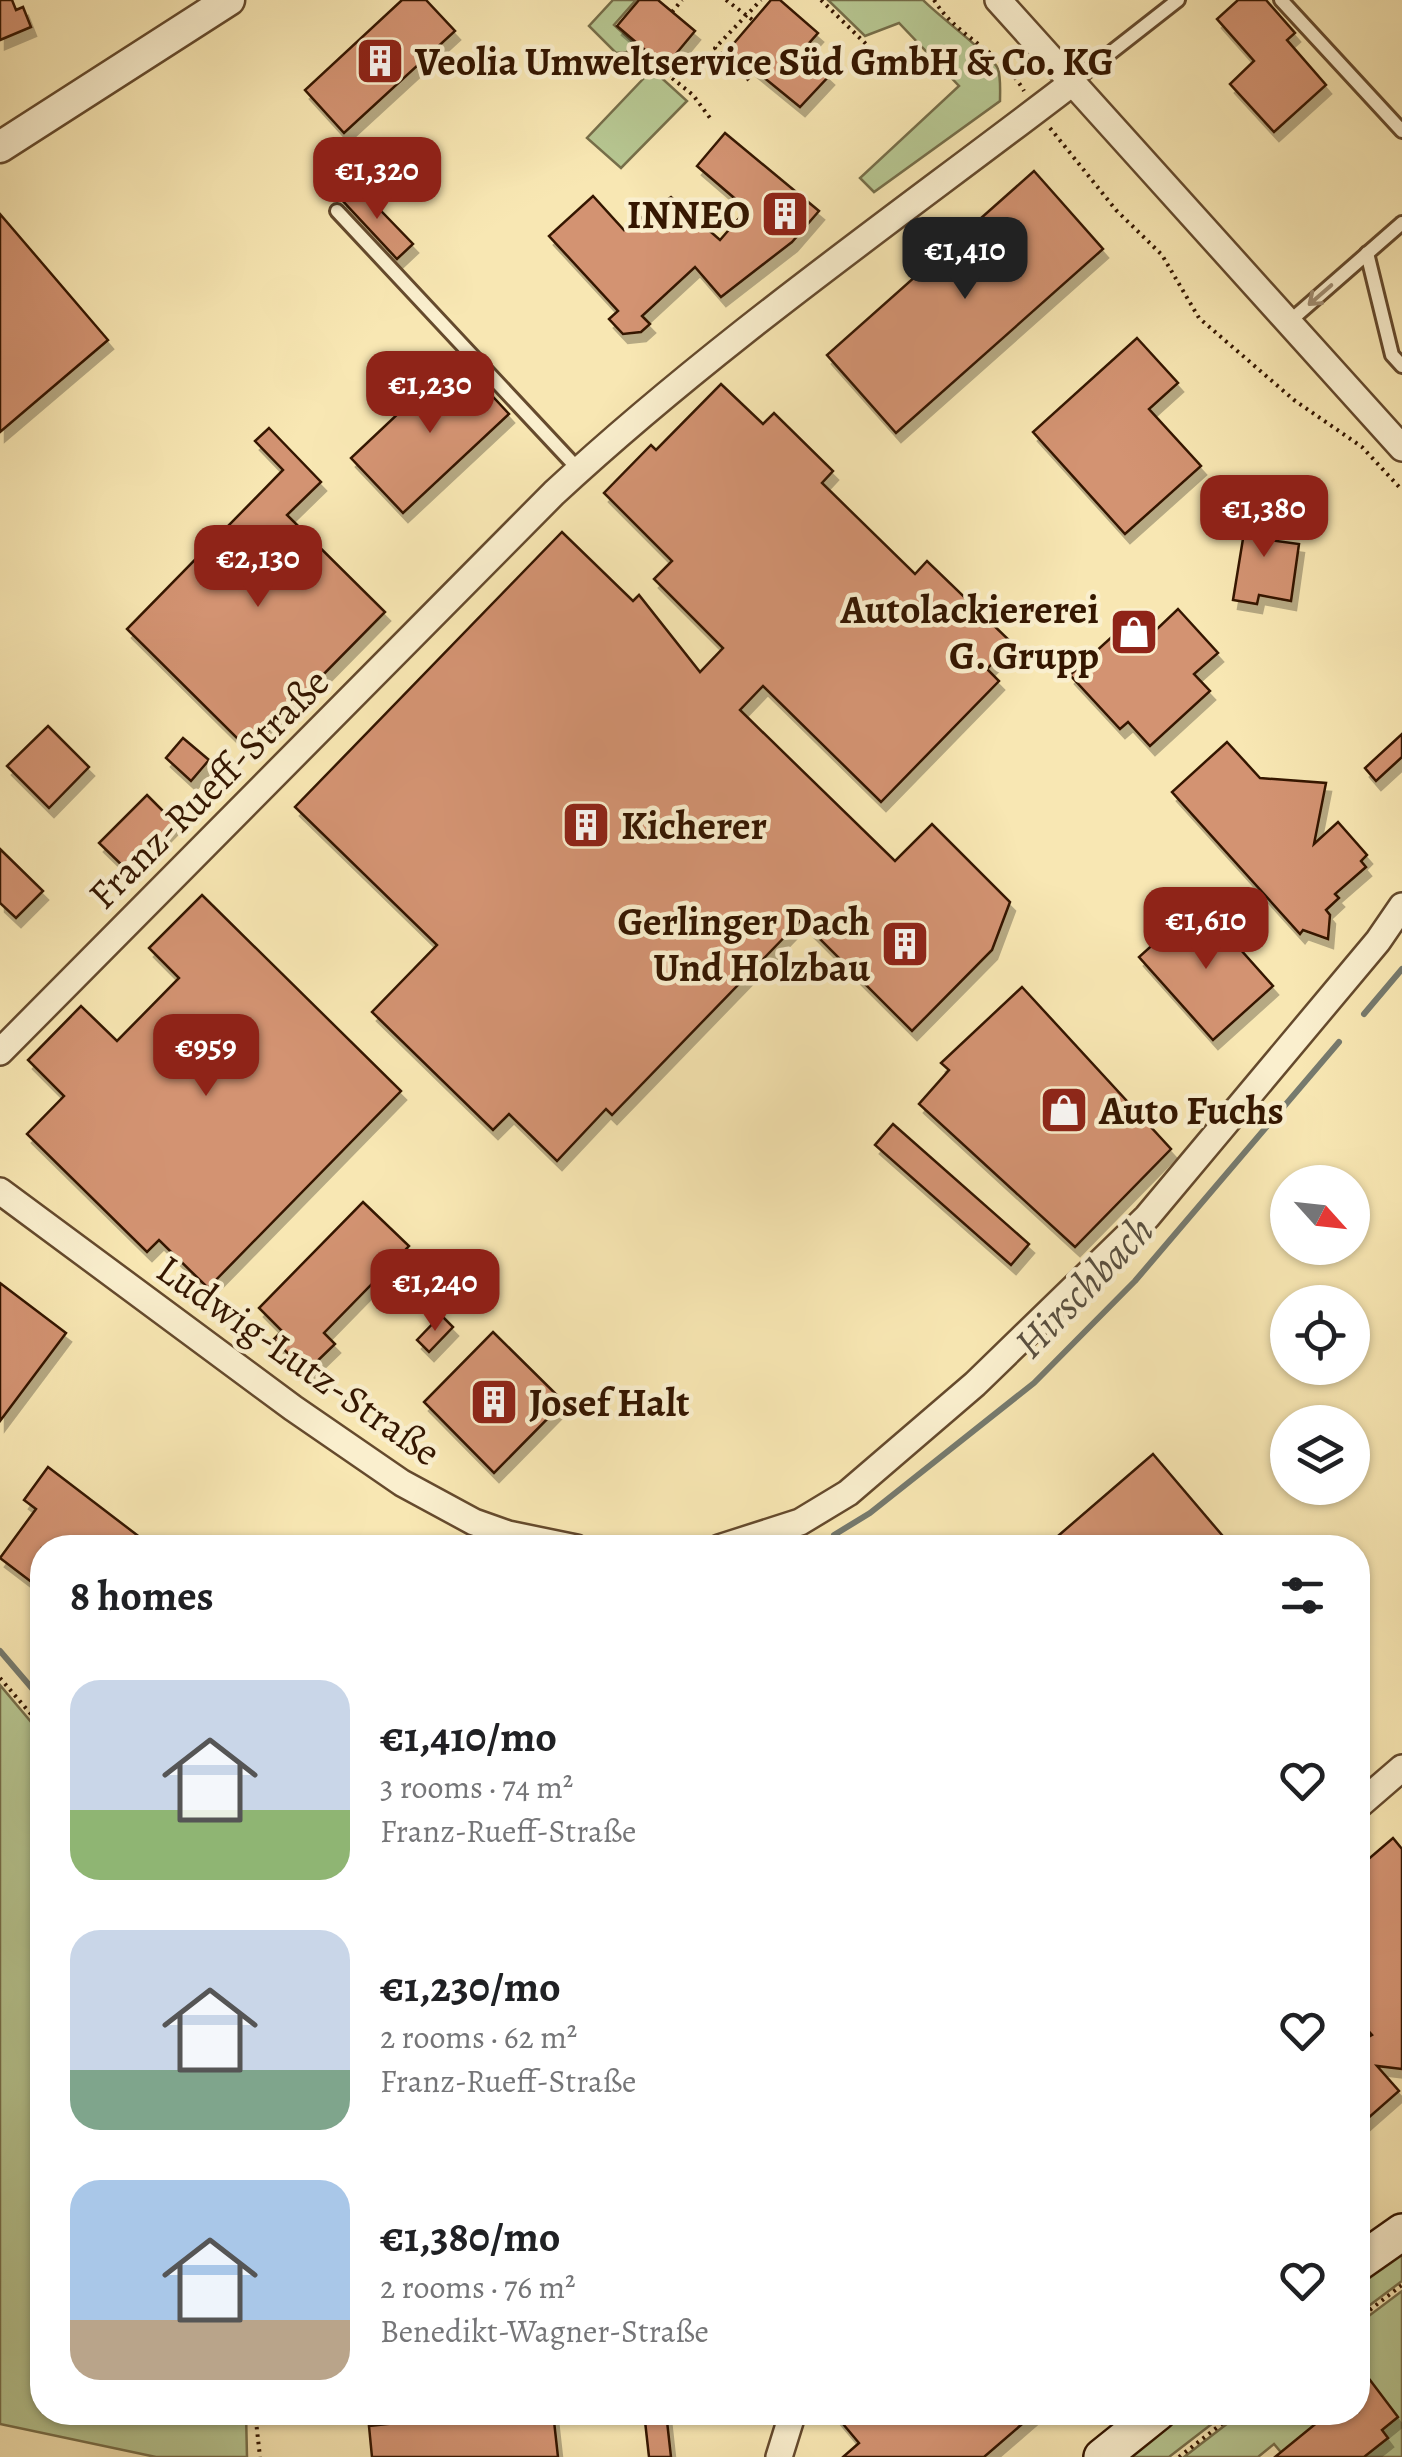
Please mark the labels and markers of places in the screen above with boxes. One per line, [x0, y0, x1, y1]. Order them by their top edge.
place label: Veolia Umweltservice Süd GmbH & Co. KG [414, 34, 1114, 89]
building icon: Veolia Umweltservice Süd GmbH & Co. KG [354, 35, 406, 87]
pin: €1,320 [296, 137, 458, 222]
place label: INNEO [627, 187, 750, 242]
building icon: INNEO [759, 188, 811, 240]
pin: €1,410 [884, 217, 1046, 302]
pin: €1,230 [349, 351, 511, 436]
pin: €1,380 [1183, 475, 1345, 560]
pin: €2,130 [177, 525, 339, 610]
place label: Autolackiererei G. Grupp [840, 582, 1099, 683]
shop icon: Autolackiererei G. Grupp [1108, 606, 1160, 658]
place label: Kicherer [621, 798, 767, 853]
building icon: Kicherer [560, 799, 612, 851]
pin: €1,610 [1125, 887, 1287, 972]
place label: Gerlinger Dach Und Holzbau [617, 894, 870, 995]
building icon: Gerlinger Dach Und Holzbau [879, 918, 931, 970]
pin: €959 [147, 1014, 265, 1099]
place label: Auto Fuchs [1098, 1083, 1284, 1138]
shop icon: Auto Fuchs [1038, 1084, 1090, 1136]
pin: €1,240 [354, 1249, 516, 1334]
place label: Josef Halt [529, 1375, 689, 1430]
building icon: Josef Halt [468, 1376, 520, 1428]

